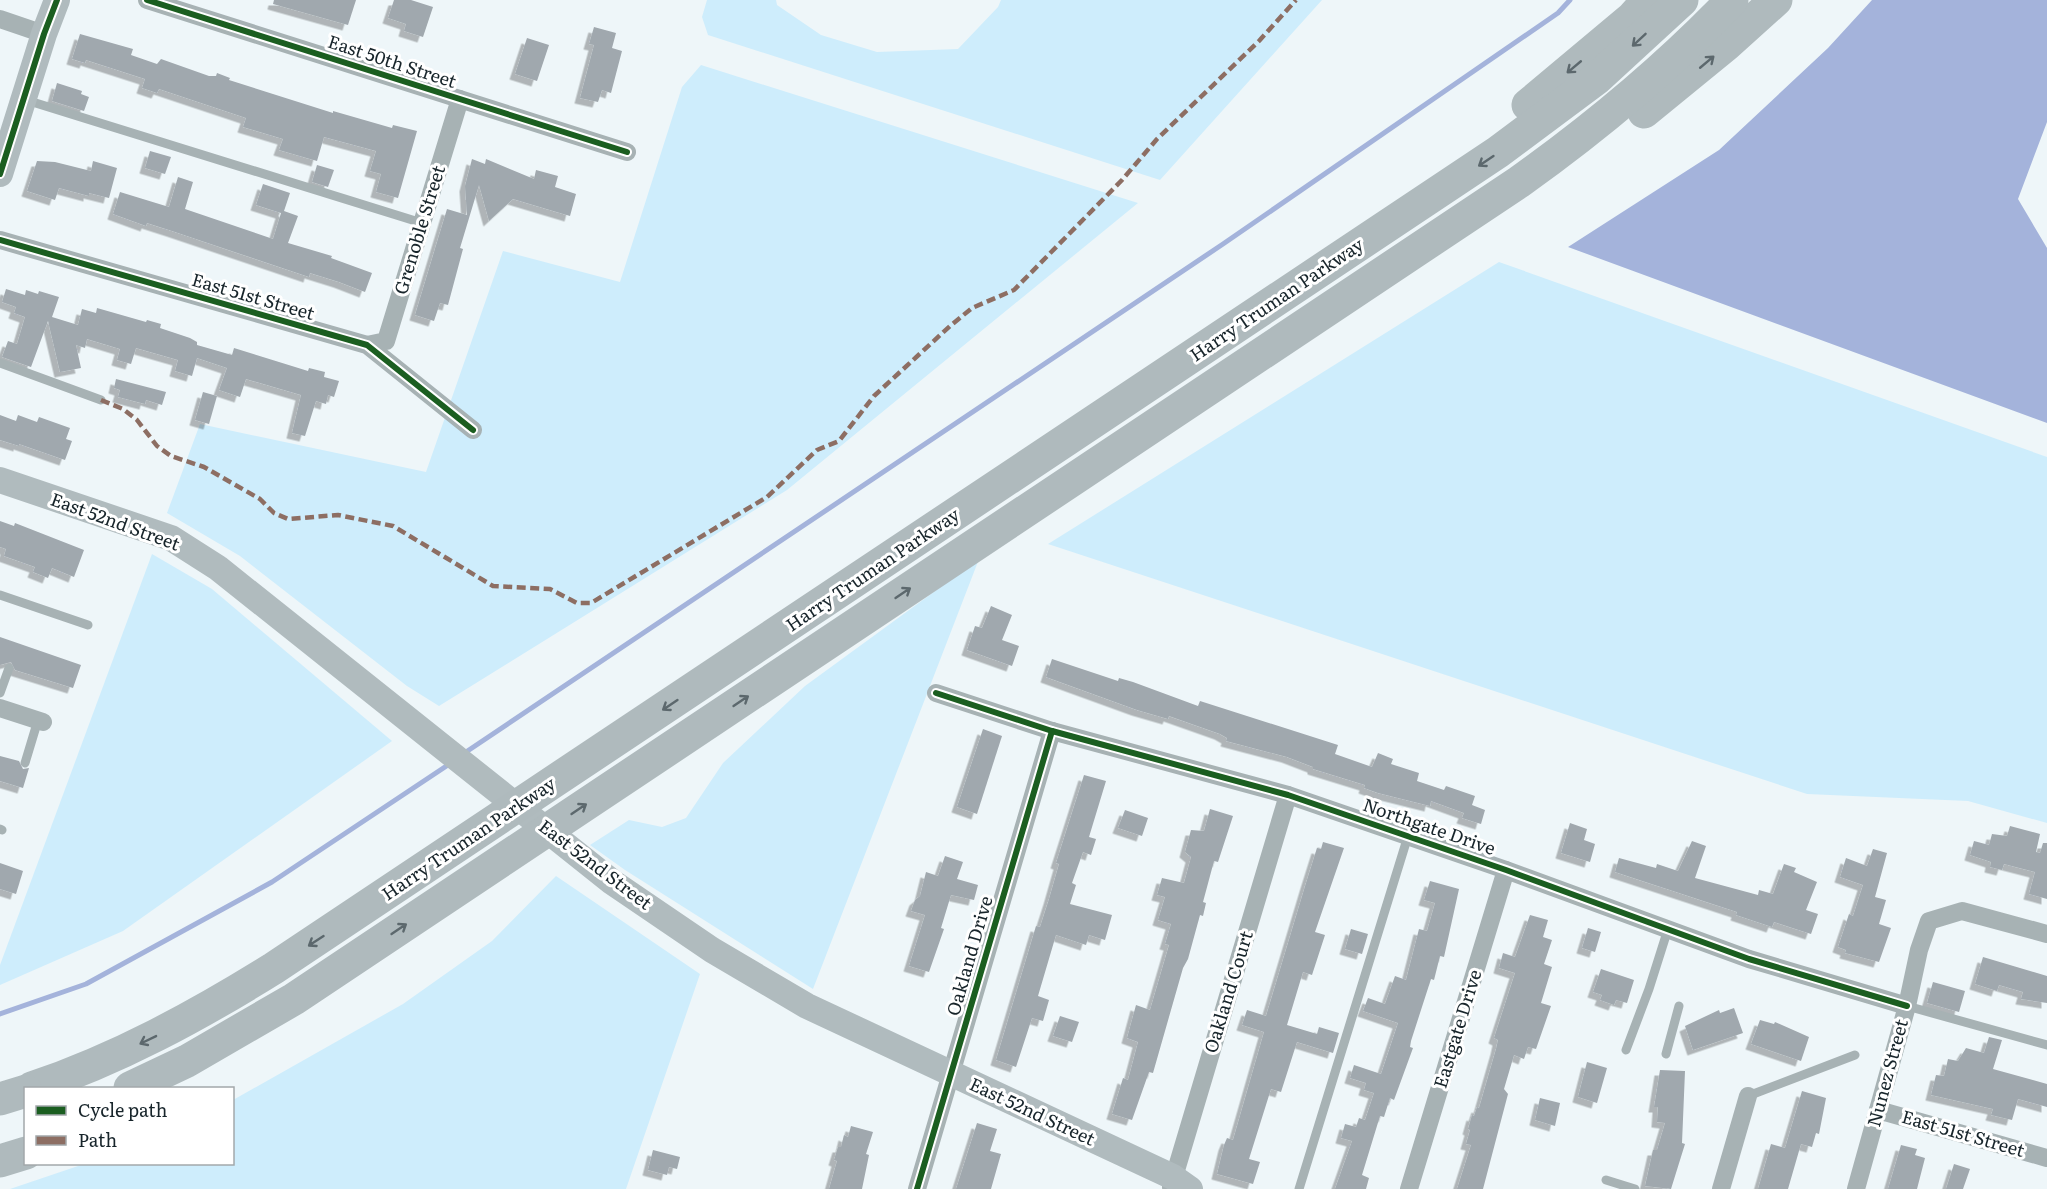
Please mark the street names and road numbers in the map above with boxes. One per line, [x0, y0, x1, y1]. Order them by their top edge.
street label: East 50th Street [325, 27, 461, 94]
street label: Grenoble Street [386, 161, 451, 297]
street label: Harry Truman Parkway [1184, 230, 1369, 367]
street label: East 51st Street [189, 265, 319, 326]
street label: East 52nd Street [47, 485, 185, 557]
street label: Harry Truman Parkway [780, 500, 965, 637]
street label: Harry Truman Parkway [376, 769, 561, 906]
street label: Northgate Drive [1360, 790, 1499, 861]
street label: East 52nd Street [534, 812, 659, 916]
street label: Oakland Drive [939, 892, 999, 1019]
street label: Oakland Court [1196, 926, 1259, 1056]
street label: Eastgate Drive [1426, 966, 1487, 1091]
street label: Nunez Street [1859, 1015, 1914, 1130]
street label: East 52nd Street [965, 1070, 1101, 1152]
street label: East 51st Street [1899, 1102, 2029, 1163]

